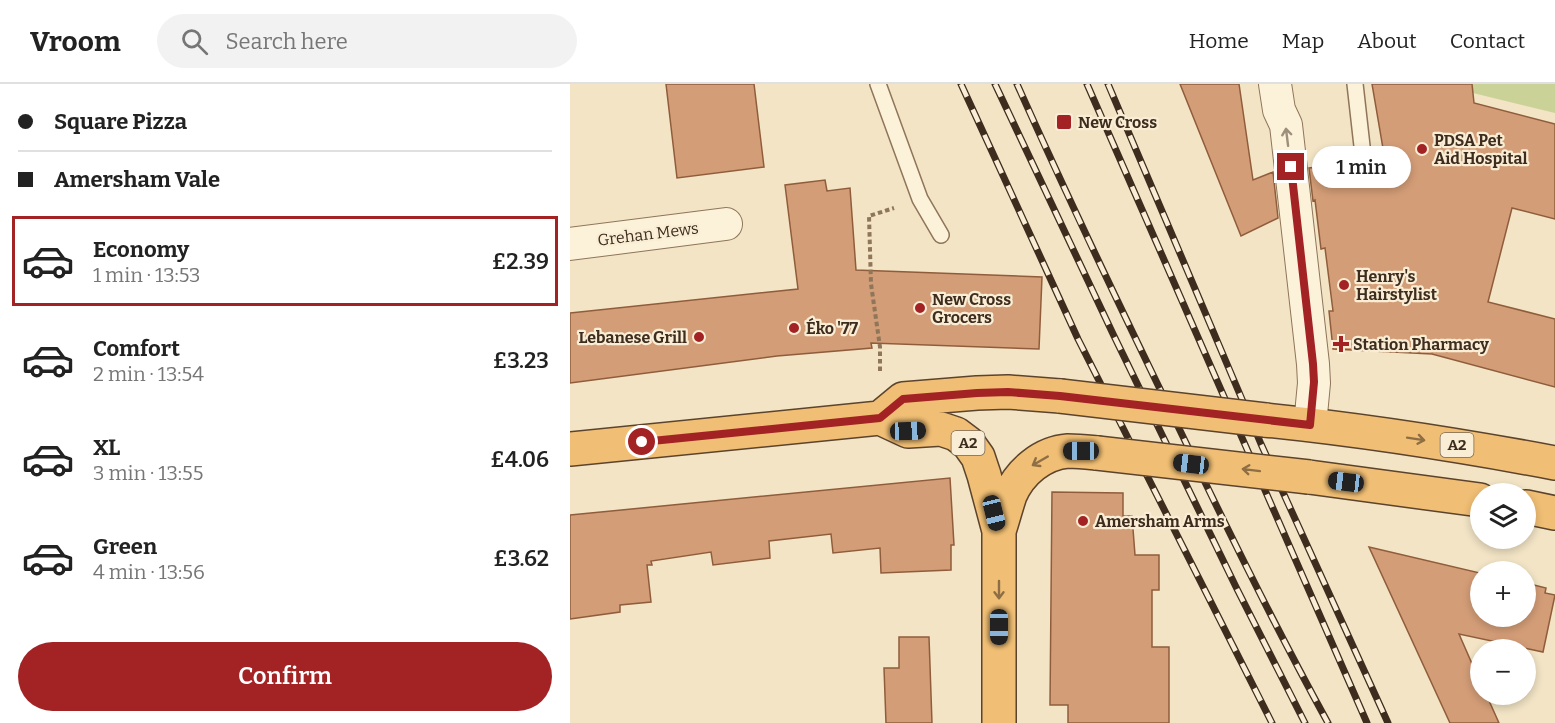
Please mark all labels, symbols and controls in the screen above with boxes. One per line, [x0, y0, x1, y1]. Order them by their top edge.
search box [157, 14, 577, 68]
text: Vroom [30, 25, 121, 58]
icon: search [178, 25, 211, 58]
text: Search here [226, 28, 348, 55]
text: Home [1189, 28, 1249, 54]
text: Map [1282, 28, 1324, 54]
text: About [1357, 28, 1417, 54]
text: Contact [1450, 28, 1525, 54]
text: Square Pizza [54, 108, 187, 135]
marker: New Cross [1055, 113, 1073, 131]
place label: New Cross [1078, 113, 1157, 132]
one-way arrow [1281, 127, 1292, 147]
place label: PDSA Pet Aid Hospital [1434, 131, 1527, 168]
marker: PDSA Pet Aid Hospital [1415, 142, 1429, 156]
callout: 1 min [1312, 146, 1411, 188]
route end [1277, 153, 1304, 180]
text: 1 min [1336, 155, 1387, 179]
text: Amersham Vale [54, 166, 220, 193]
street label: Grehan Mews [596, 218, 700, 250]
icon: car [21, 234, 75, 288]
text: Economy [93, 236, 189, 263]
text: £2.39 [492, 248, 549, 275]
text: 1 min · 13:53 [93, 263, 200, 287]
place label: Henry's Hairstylist [1356, 267, 1438, 304]
marker: Henry's Hairstylist [1337, 278, 1351, 292]
place label: New Cross Grocers [932, 290, 1011, 327]
marker: New Cross Grocers [913, 301, 927, 315]
place label: Éko '77 [806, 317, 859, 338]
marker: Éko '77 [787, 321, 801, 335]
place label: Lebanese Grill [578, 328, 687, 347]
marker: Lebanese Grill [692, 330, 706, 344]
icon: car [21, 333, 75, 387]
text: Comfort [93, 335, 180, 362]
place label: Station Pharmacy [1353, 335, 1489, 354]
marker: Station Pharmacy [1334, 337, 1348, 351]
text: £3.23 [493, 347, 549, 374]
text: 2 min · 13:54 [93, 362, 204, 386]
car [890, 421, 926, 441]
route start [628, 428, 655, 455]
road number: A2 [952, 431, 984, 455]
icon: car [21, 432, 75, 486]
one-way arrow [1405, 433, 1425, 444]
road number: A2 [1440, 433, 1474, 457]
text: XL [93, 434, 120, 461]
car [1063, 442, 1099, 460]
text: £4.06 [490, 446, 549, 473]
car [1172, 453, 1210, 475]
one-way arrow [1032, 455, 1049, 467]
text: 3 min · 13:55 [93, 461, 203, 485]
one-way arrow [1241, 465, 1261, 476]
car [1327, 471, 1365, 493]
map controls [1470, 483, 1536, 705]
button: layers [1470, 483, 1536, 549]
car [981, 493, 1007, 533]
place label: Amersham Arms [1095, 512, 1225, 531]
marker: Amersham Arms [1076, 514, 1090, 528]
icon: car [21, 531, 75, 585]
text: Green [93, 533, 157, 560]
text: £3.62 [493, 545, 549, 572]
text: 4 min · 13:56 [93, 560, 205, 584]
button: + [1470, 561, 1536, 627]
one-way arrow [993, 579, 1005, 599]
car [990, 609, 1008, 645]
button: − [1470, 639, 1536, 705]
button: Confirm [18, 642, 552, 711]

